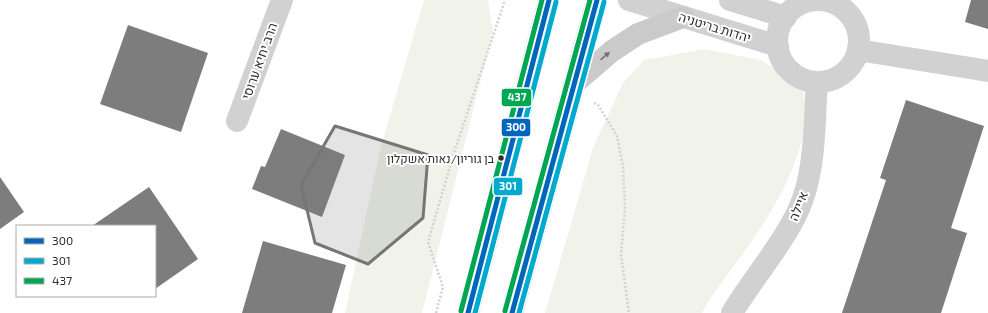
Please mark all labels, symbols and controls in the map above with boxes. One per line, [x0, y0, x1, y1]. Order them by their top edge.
street label: יהדות בריטניה [677, 8, 753, 46]
street label: הרב יחיא ערוסי [238, 20, 280, 102]
one-way arrow [600, 52, 610, 61]
line badge: 437 [501, 88, 532, 107]
text: 437 [507, 90, 527, 103]
line badge: 300 [501, 118, 531, 137]
text: 300 [506, 120, 526, 133]
place label: בן גוריון/נאות אשקלון [387, 151, 495, 165]
marker: בן גוריון/נאות אשקלון [496, 153, 506, 163]
line badge: 301 [493, 177, 523, 196]
text: 301 [499, 179, 517, 192]
street label: איילה [785, 189, 811, 223]
legend [16, 225, 156, 297]
text: 300 [52, 233, 73, 247]
text: 301 [52, 253, 71, 267]
text: 437 [52, 273, 72, 287]

